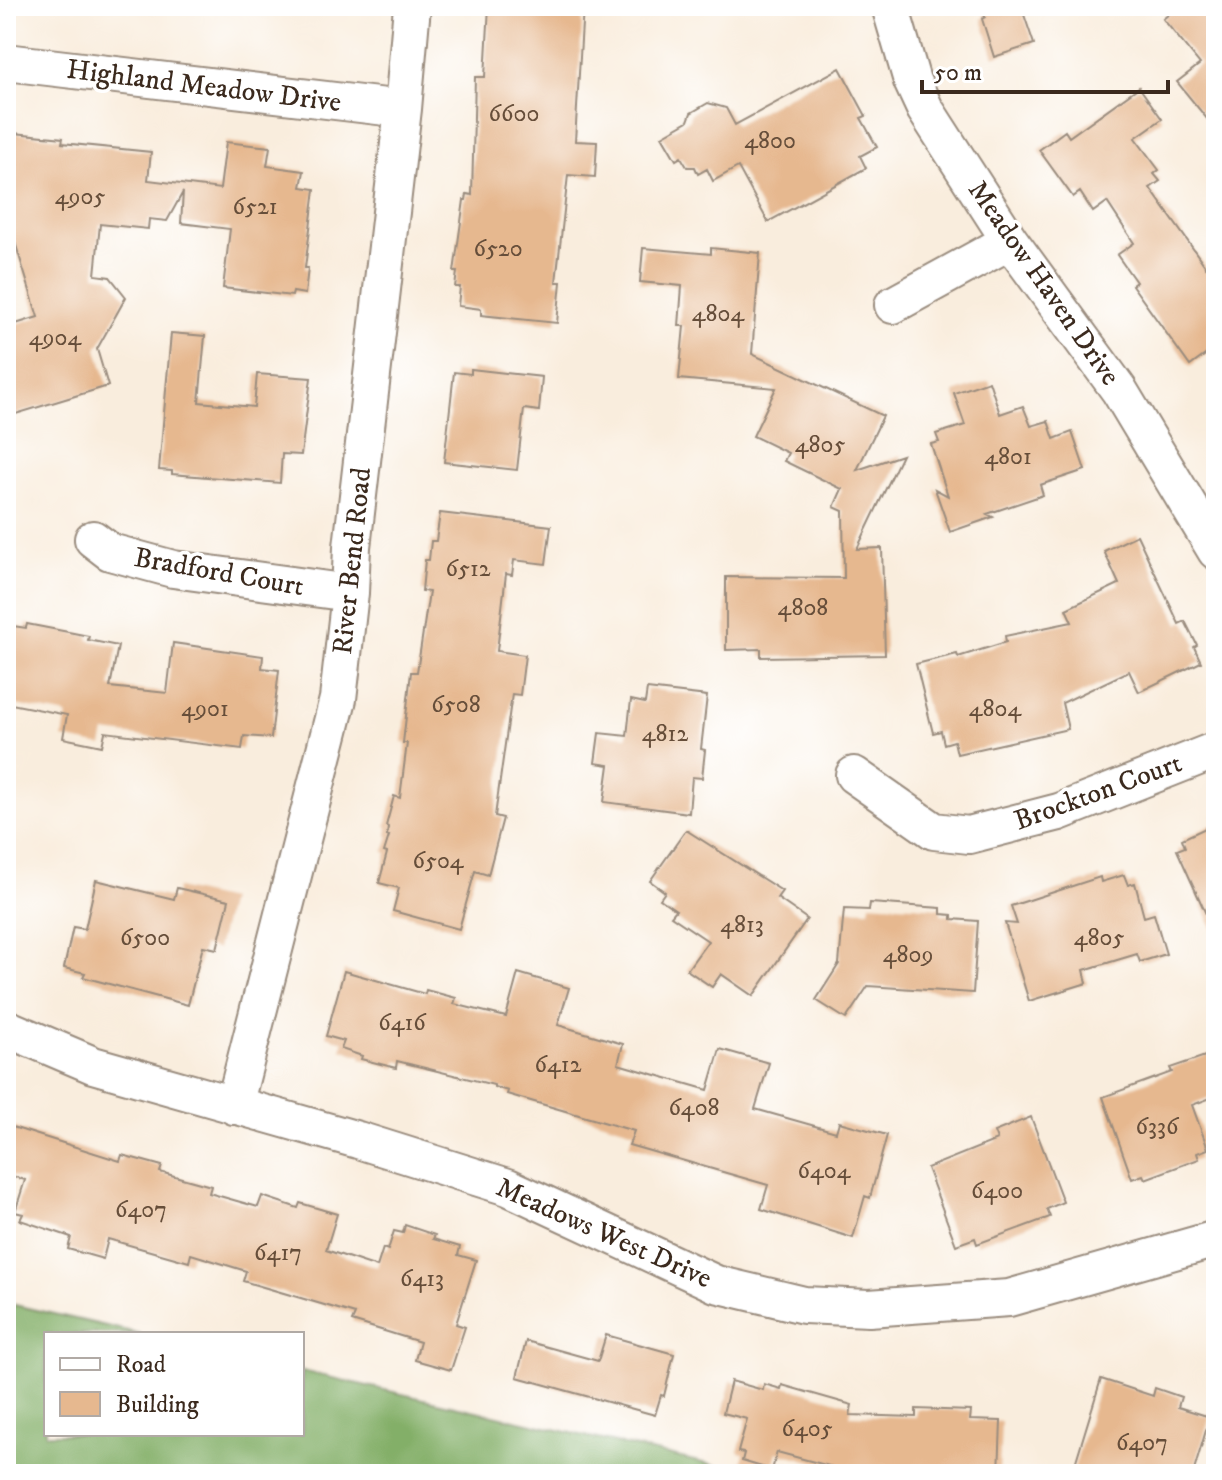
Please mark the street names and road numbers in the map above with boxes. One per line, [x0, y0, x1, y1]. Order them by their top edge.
street label: Highland Meadow Drive [65, 52, 343, 120]
street label: Meadow Haven Drive [960, 174, 1128, 392]
street label: River Bend Road [325, 466, 379, 656]
street label: Bradford Court [131, 540, 307, 604]
street label: Brockton Court [1009, 745, 1187, 839]
street label: Meadows West Drive [491, 1170, 717, 1296]

